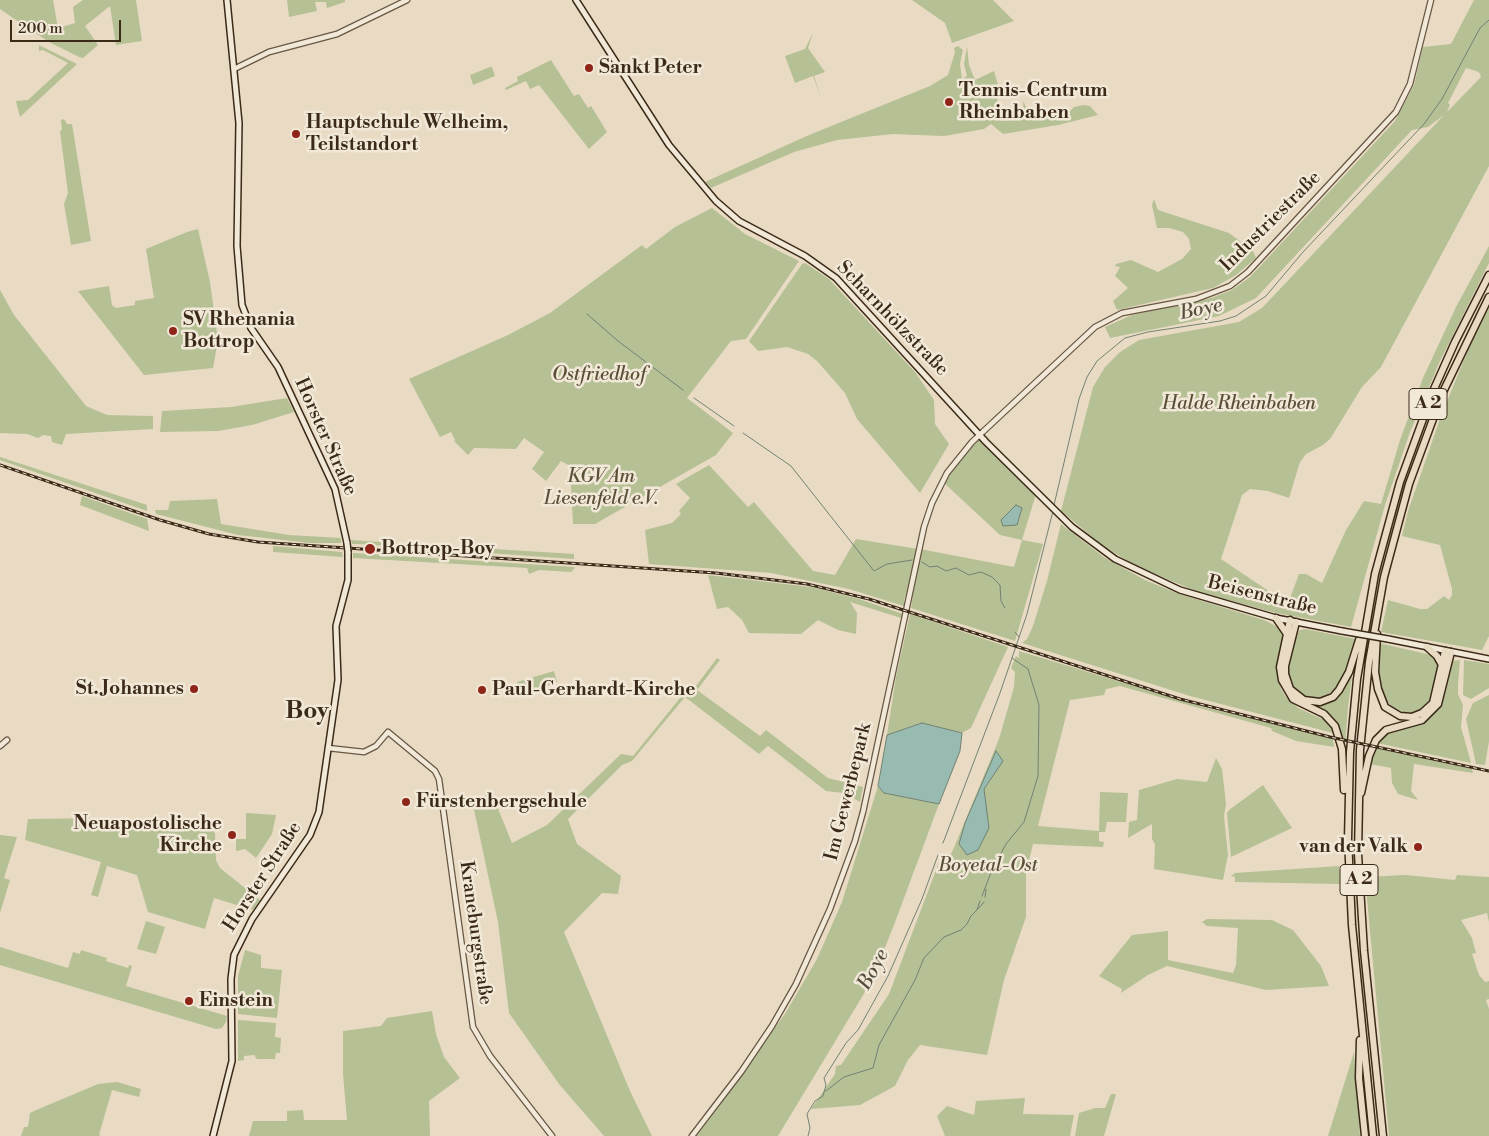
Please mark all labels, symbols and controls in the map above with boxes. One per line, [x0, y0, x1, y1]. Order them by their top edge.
scale bar [12, 10, 124, 42]
text: 200 m [18, 19, 63, 38]
place label: Sankt Peter [599, 57, 702, 79]
marker: Sankt Peter [583, 62, 595, 74]
place label: Tennis-Centrum Rheinbaben [959, 80, 1108, 124]
marker: Tennis-Centrum Rheinbaben [943, 96, 955, 108]
place label: Hauptschule Welheim, Teilstandort [306, 112, 508, 156]
marker: Hauptschule Welheim, Teilstandort [290, 128, 302, 140]
street label: Industriestraße [1216, 167, 1326, 277]
street label: Scharnhölzstraße [831, 257, 953, 381]
water label: Boye [1177, 294, 1225, 326]
place label: SV Rhenania Bottrop [183, 309, 295, 353]
marker: SV Rhenania Bottrop [167, 325, 179, 337]
park label: Ostfriedhof [552, 364, 646, 386]
street label: Horster Straße [289, 375, 361, 499]
road number: A 2 [1409, 388, 1447, 419]
park label: Halde Rheinbaben [1162, 393, 1316, 415]
park label: KGV Am Liesenfeld e.V. [544, 466, 658, 510]
place label: Bottrop-Boy [381, 538, 495, 560]
marker: Bottrop-Boy [363, 542, 377, 556]
street label: Beisenstraße [1205, 571, 1319, 621]
place label: St. Johannes [76, 678, 184, 700]
place label: Paul-Gerhardt-Kirche [492, 679, 695, 701]
marker: St. Johannes [188, 683, 200, 695]
marker: Paul-Gerhardt-Kirche [476, 684, 488, 696]
district label: Boy [285, 698, 329, 726]
street label: Im Gewerbepark [821, 721, 877, 863]
place label: Fürstenbergschule [416, 791, 587, 813]
marker: Fürstenbergschule [400, 796, 412, 808]
place label: Neuapostolische Kirche [73, 813, 222, 857]
street label: Horster Straße [219, 818, 307, 936]
marker: Neuapostolische Kirche [226, 829, 238, 841]
place label: van der Valk [1299, 836, 1408, 858]
marker: van der Valk [1412, 841, 1424, 853]
park label: Boyetal-Ost [938, 855, 1038, 877]
street label: Kraneburgstraße [454, 859, 496, 1007]
road number: A 2 [1340, 864, 1378, 896]
water label: Boye [853, 945, 895, 995]
place label: Einstein [199, 990, 273, 1012]
marker: Einstein [183, 995, 195, 1007]

